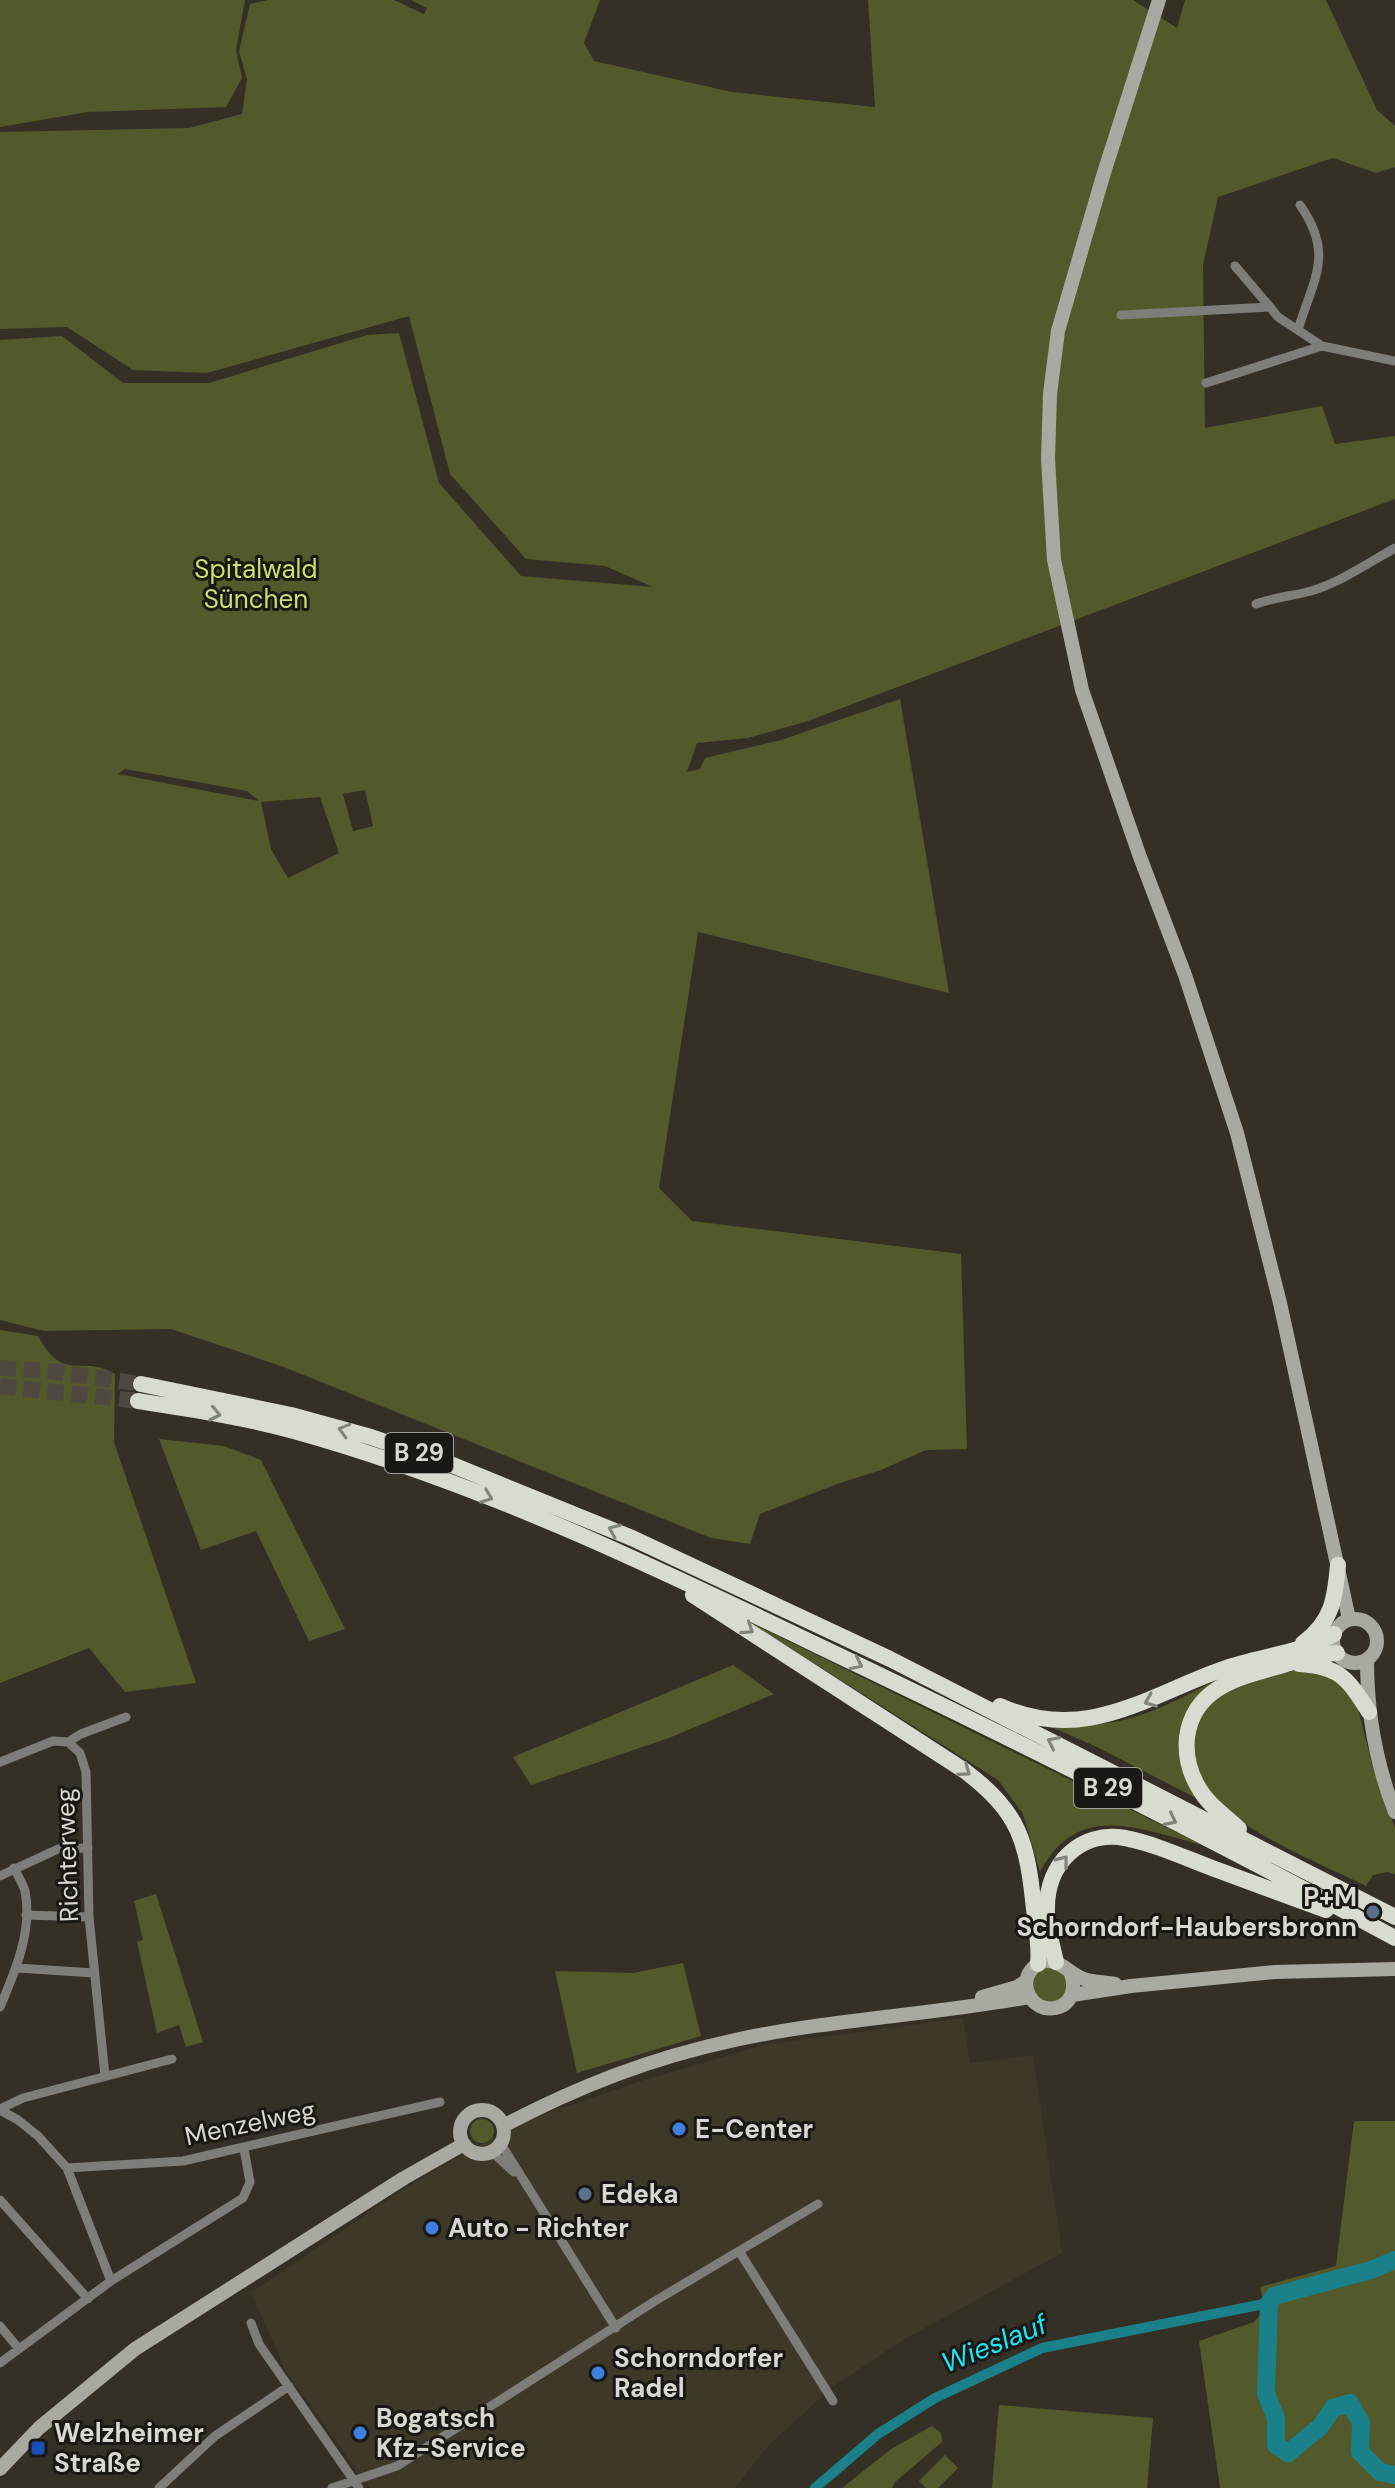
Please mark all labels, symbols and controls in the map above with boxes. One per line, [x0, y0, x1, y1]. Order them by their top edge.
park label: Spitalwald Sünchen [194, 552, 318, 616]
one-way arrow [208, 1405, 222, 1422]
one-way arrow [338, 1423, 351, 1439]
road number: B 29 [385, 1433, 453, 1473]
one-way arrow [479, 1487, 493, 1504]
one-way arrow [607, 1524, 622, 1540]
one-way arrow [739, 1620, 753, 1635]
one-way arrow [849, 1654, 863, 1670]
one-way arrow [1144, 1691, 1158, 1707]
one-way arrow [1046, 1736, 1061, 1752]
one-way arrow [957, 1762, 971, 1776]
road number: B 29 [1074, 1768, 1142, 1808]
street label: Richterweg [48, 1787, 86, 1923]
one-way arrow [1163, 1810, 1178, 1826]
one-way arrow [1054, 1856, 1068, 1871]
place label: P+M Schorndorf-Haubersbronn [1016, 1880, 1357, 1944]
marker: P+M Schorndorf-Haubersbronn [1364, 1903, 1382, 1921]
street label: Menzelweg [182, 2093, 318, 2153]
place label: E-Center [695, 2112, 814, 2146]
marker: E-Center [670, 2120, 688, 2138]
place label: Edeka [601, 2177, 679, 2211]
marker: Edeka [576, 2185, 594, 2203]
place label: Auto - Richter [448, 2211, 629, 2245]
marker: Auto - Richter [423, 2219, 441, 2237]
water label: Wieslauf [936, 2305, 1054, 2381]
place label: Schorndorfer Radel [614, 2341, 783, 2405]
marker: Schorndorfer Radel [589, 2364, 607, 2382]
place label: Bogatsch Kfz-Service [376, 2401, 526, 2465]
place label: Welzheimer Straße [54, 2416, 204, 2480]
marker: Bogatsch Kfz-Service [351, 2424, 369, 2442]
marker: Welzheimer Straße [29, 2439, 47, 2457]

